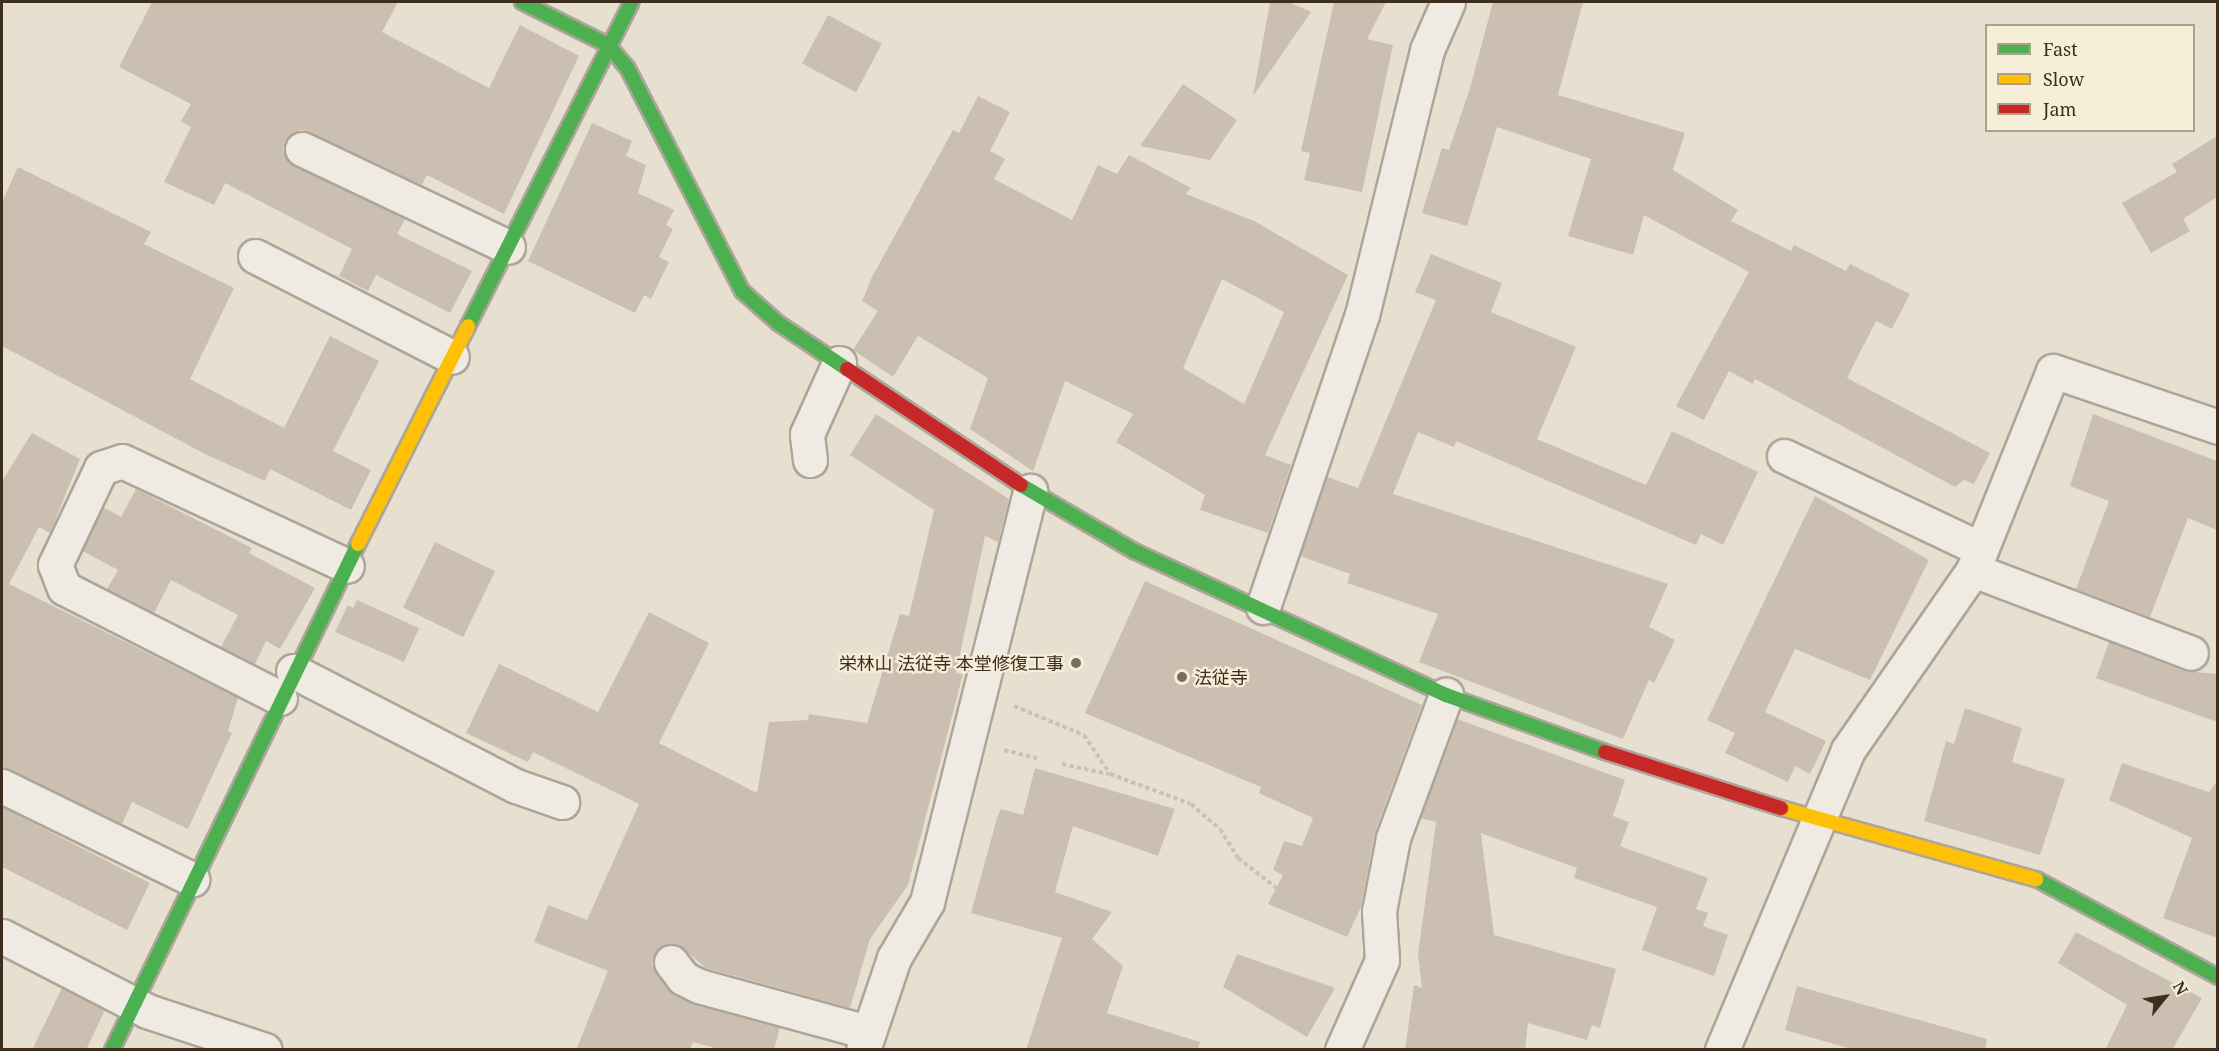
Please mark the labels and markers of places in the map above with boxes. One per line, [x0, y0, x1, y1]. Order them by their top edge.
place label: 栄林山 法従寺 本堂修復工事 [839, 652, 1064, 674]
marker: 栄林山 法従寺 本堂修復工事 [1069, 656, 1083, 670]
place label: 法従寺 [1194, 666, 1248, 688]
marker: 法従寺 [1175, 670, 1189, 684]

